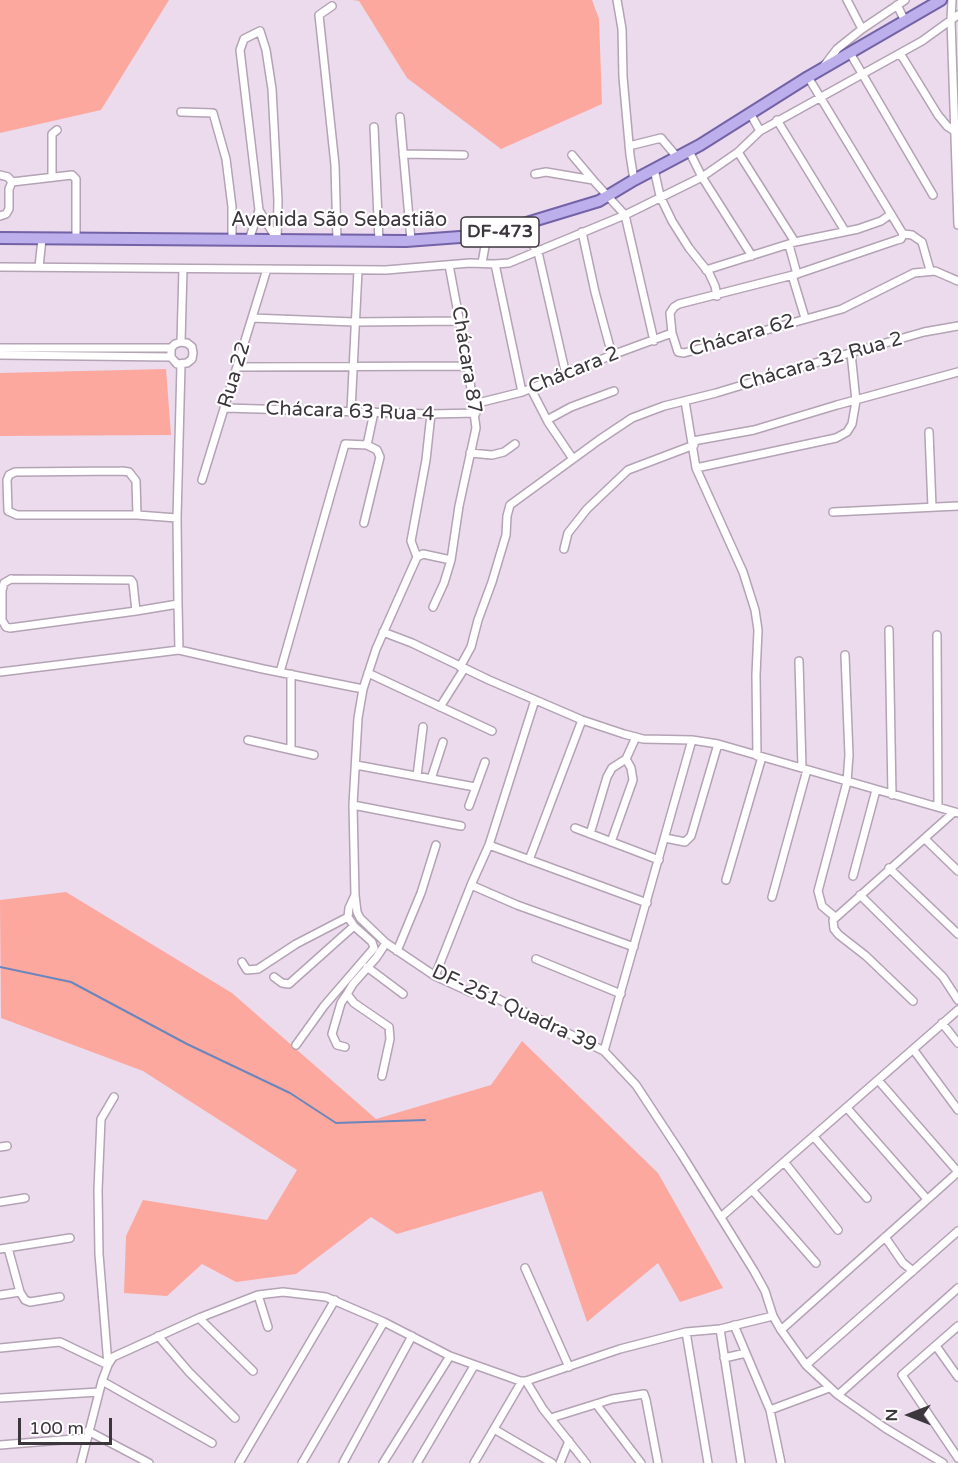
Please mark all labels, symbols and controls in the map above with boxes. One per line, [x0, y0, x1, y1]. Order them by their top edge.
street label: Avenida São Sebastião [231, 209, 447, 233]
road number: DF-473 [461, 217, 539, 247]
street label: Chácara 87 [446, 305, 486, 415]
street label: Chácara 62 [687, 310, 797, 362]
street label: Chácara 32 Rua 2 [736, 327, 906, 397]
street label: Rua 22 [214, 339, 256, 411]
street label: Chácara 2 [525, 342, 623, 400]
street label: Chácara 63 Rua 4 [265, 397, 435, 427]
street label: DF-251 Quadra 39 [428, 960, 600, 1058]
north arrow [880, 1385, 940, 1445]
scale bar [21, 1406, 116, 1444]
text: N [882, 1409, 902, 1421]
text: 100 m [29, 1417, 84, 1439]

